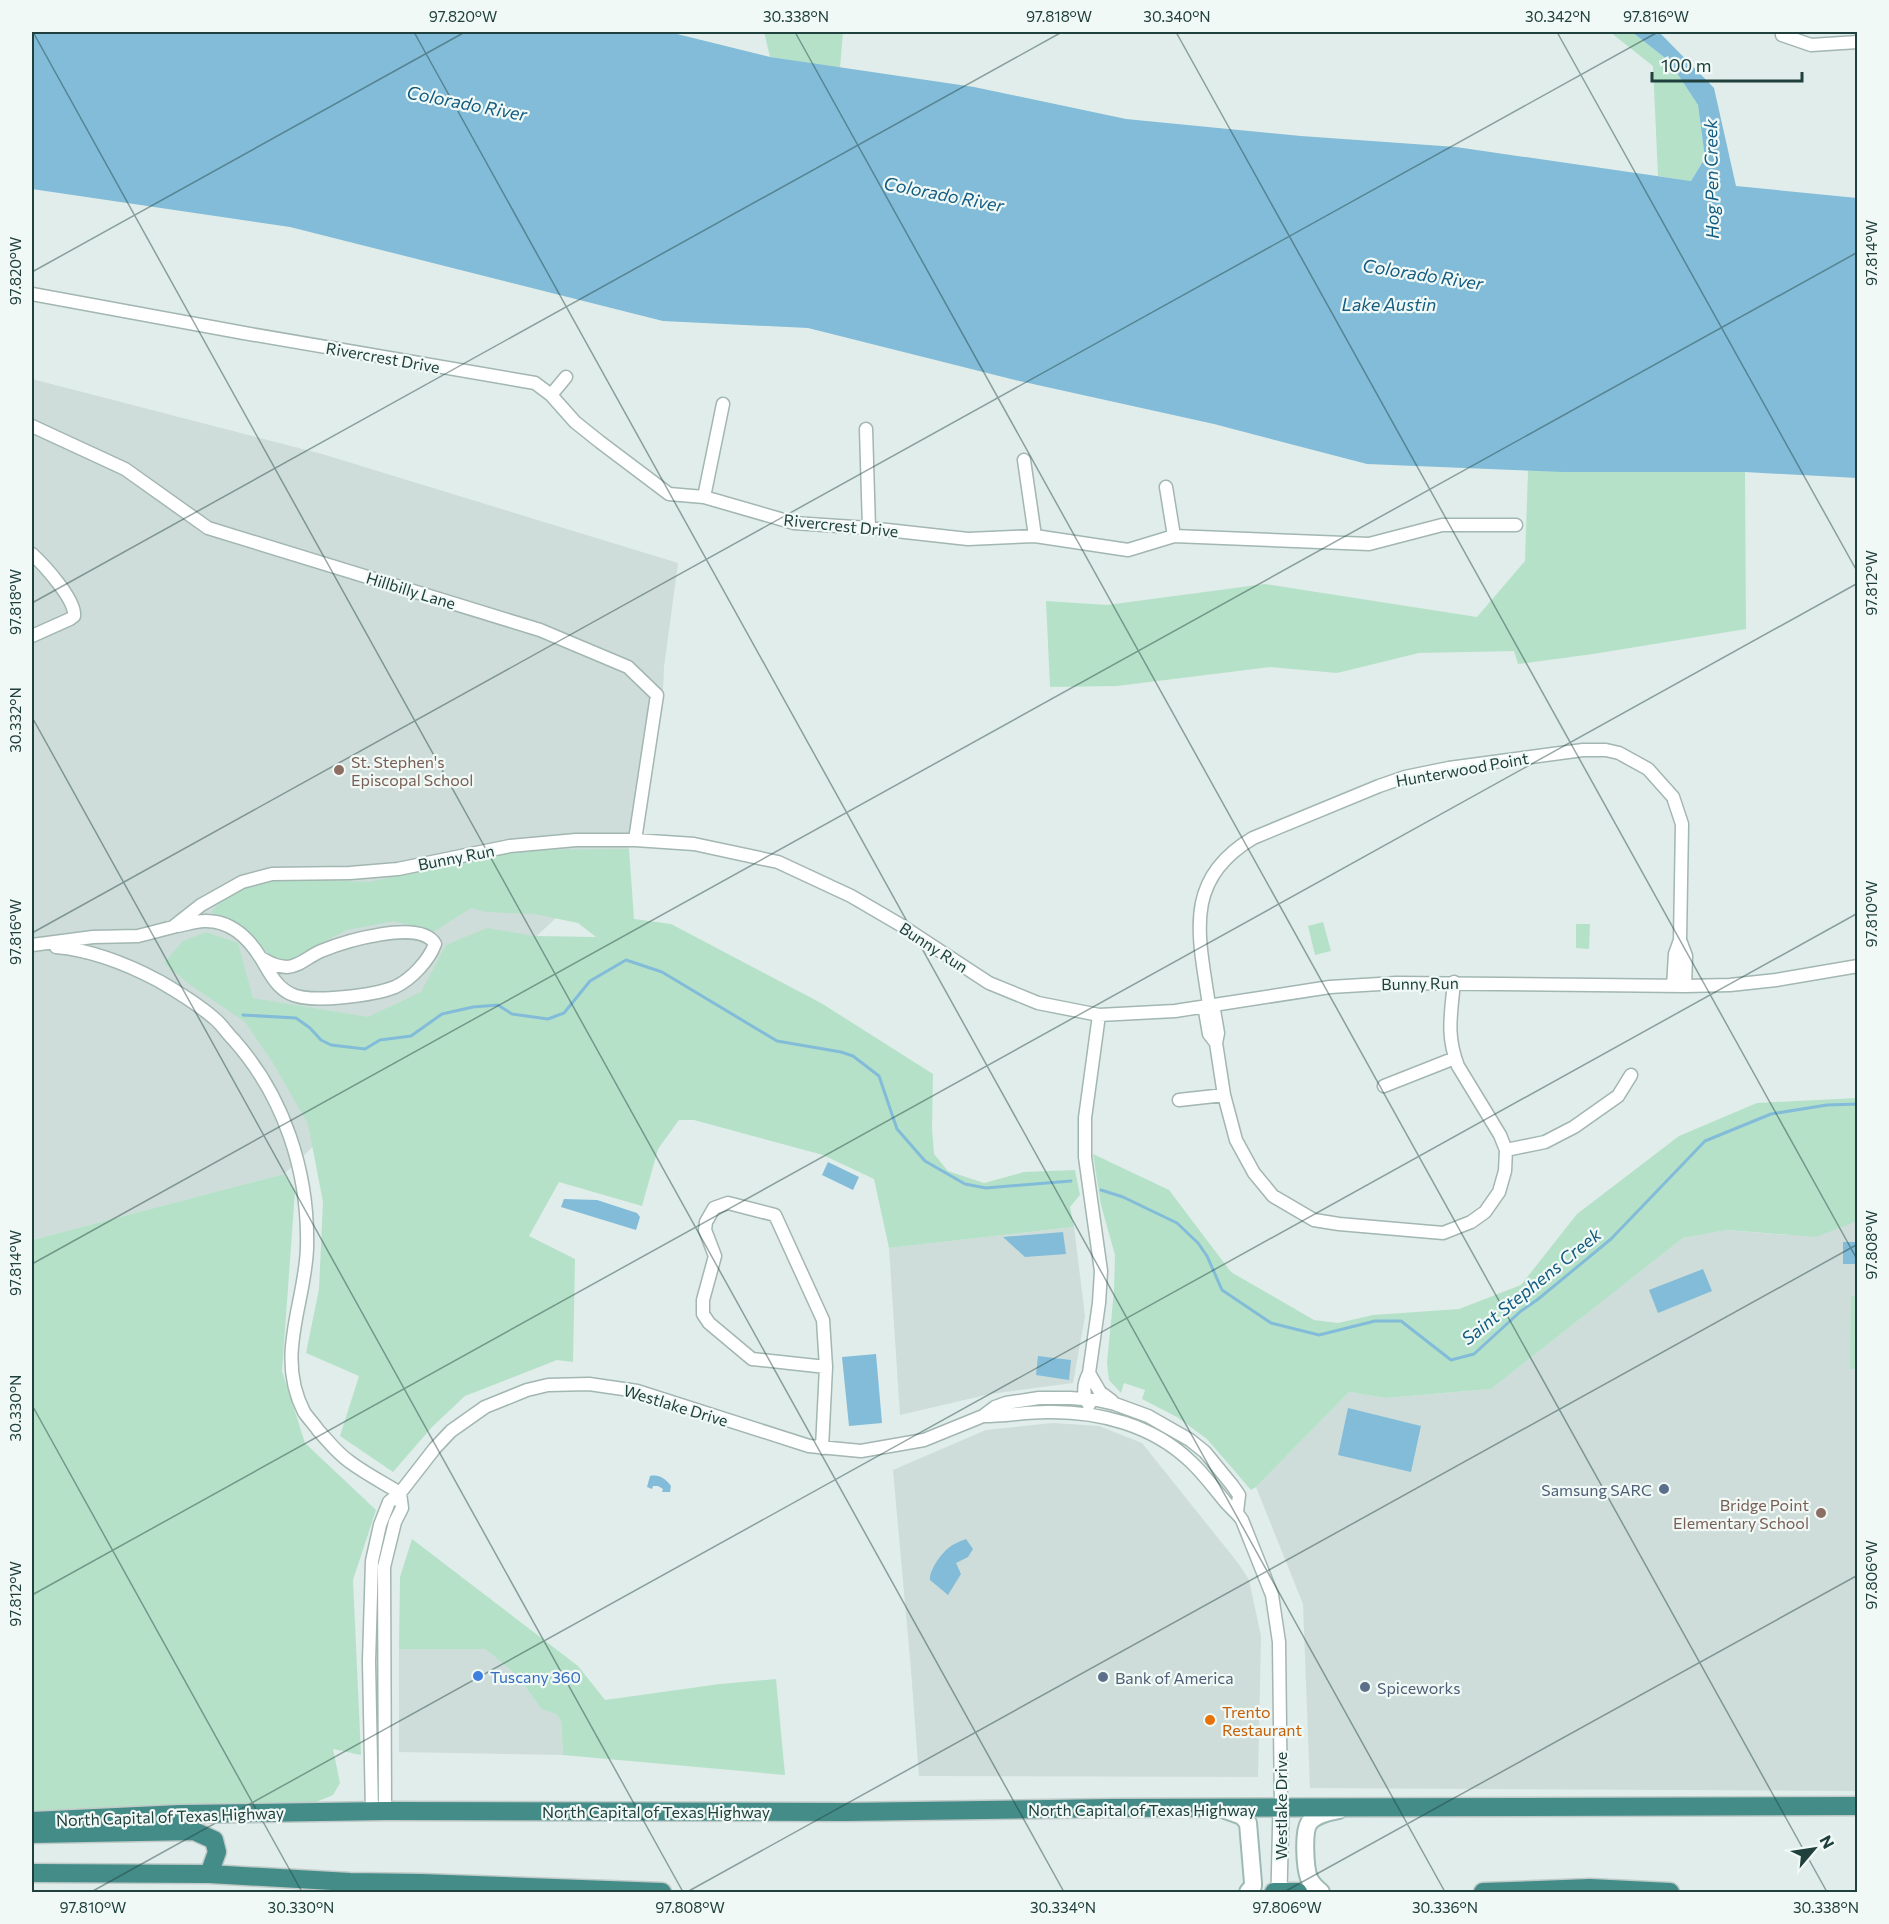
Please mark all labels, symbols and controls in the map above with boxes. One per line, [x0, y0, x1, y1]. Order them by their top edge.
text: 97.820°W [429, 7, 497, 25]
text: 30.338°N [763, 7, 829, 25]
text: 97.818°W [1026, 7, 1092, 25]
text: 30.340°N [1143, 7, 1211, 25]
text: 30.342°N [1525, 7, 1591, 25]
text: 97.816°W [1623, 7, 1689, 25]
scale bar [1652, 45, 1802, 83]
text: 100 m [1661, 54, 1711, 76]
water label: Colorado River [405, 81, 530, 126]
water label: Hog Pen Creek [1699, 118, 1723, 239]
water label: Colorado River [882, 172, 1007, 217]
text: 97.814°W [1862, 220, 1880, 286]
text: 97.820°W [6, 237, 24, 305]
water label: Colorado River [1361, 254, 1486, 295]
water label: Lake Austin [1342, 293, 1436, 315]
street label: Rivercrest Drive [325, 338, 441, 376]
street label: Rivercrest Drive [783, 510, 899, 540]
text: 97.812°W [1862, 550, 1880, 616]
street label: Hillbilly Lane [364, 567, 458, 613]
text: 97.818°W [6, 569, 24, 635]
text: 30.332°N [6, 687, 24, 753]
street label: Hunterwood Point [1394, 748, 1530, 790]
place label: St. Stephen's Episcopal School [351, 752, 473, 789]
marker: St. Stephen's Episcopal School [332, 763, 346, 777]
street label: Bunny Run [416, 840, 496, 874]
text: 97.810°W [1862, 881, 1880, 947]
text: 97.816°W [6, 899, 24, 965]
street label: Bunny Run [896, 918, 972, 976]
street label: Bunny Run [1381, 973, 1459, 993]
text: 97.808°W [1862, 1210, 1880, 1280]
water label: Saint Stephens Creek [1457, 1222, 1606, 1349]
text: 97.814°W [6, 1230, 24, 1296]
text: 30.330°N [6, 1375, 24, 1441]
street label: Westlake Drive [621, 1380, 731, 1430]
place label: Samsung SARC [1541, 1480, 1652, 1499]
marker: Samsung SARC [1657, 1482, 1671, 1496]
place label: Bridge Point Elementary School [1673, 1495, 1809, 1532]
marker: Bridge Point Elementary School [1814, 1506, 1828, 1520]
text: 97.806°W [1862, 1540, 1880, 1610]
text: 97.812°W [6, 1561, 24, 1627]
place label: Tuscany 360 [490, 1667, 581, 1686]
place label: Bank of America [1115, 1668, 1234, 1687]
marker: Tuscany 360 [471, 1669, 485, 1683]
marker: Bank of America [1096, 1670, 1110, 1684]
place label: Spiceworks [1377, 1678, 1461, 1697]
marker: Spiceworks [1358, 1680, 1372, 1694]
place label: Trento Restaurant [1222, 1702, 1303, 1739]
marker: Trento Restaurant [1203, 1713, 1217, 1727]
street label: Westlake Drive [1271, 1752, 1290, 1860]
street label: North Capital of Texas Highway [1028, 1800, 1256, 1819]
street label: North Capital of Texas Highway [542, 1802, 770, 1821]
street label: North Capital of Texas Highway [56, 1803, 284, 1829]
north arrow [1784, 1819, 1844, 1879]
text: N [1816, 1832, 1839, 1851]
text: 97.810°W [60, 1898, 126, 1916]
text: 30.330°N [268, 1898, 334, 1916]
text: 97.808°W [655, 1898, 725, 1916]
text: 30.334°N [1030, 1898, 1096, 1916]
text: 97.806°W [1252, 1898, 1322, 1916]
text: 30.336°N [1412, 1898, 1478, 1916]
text: 30.338°N [1793, 1898, 1859, 1916]

